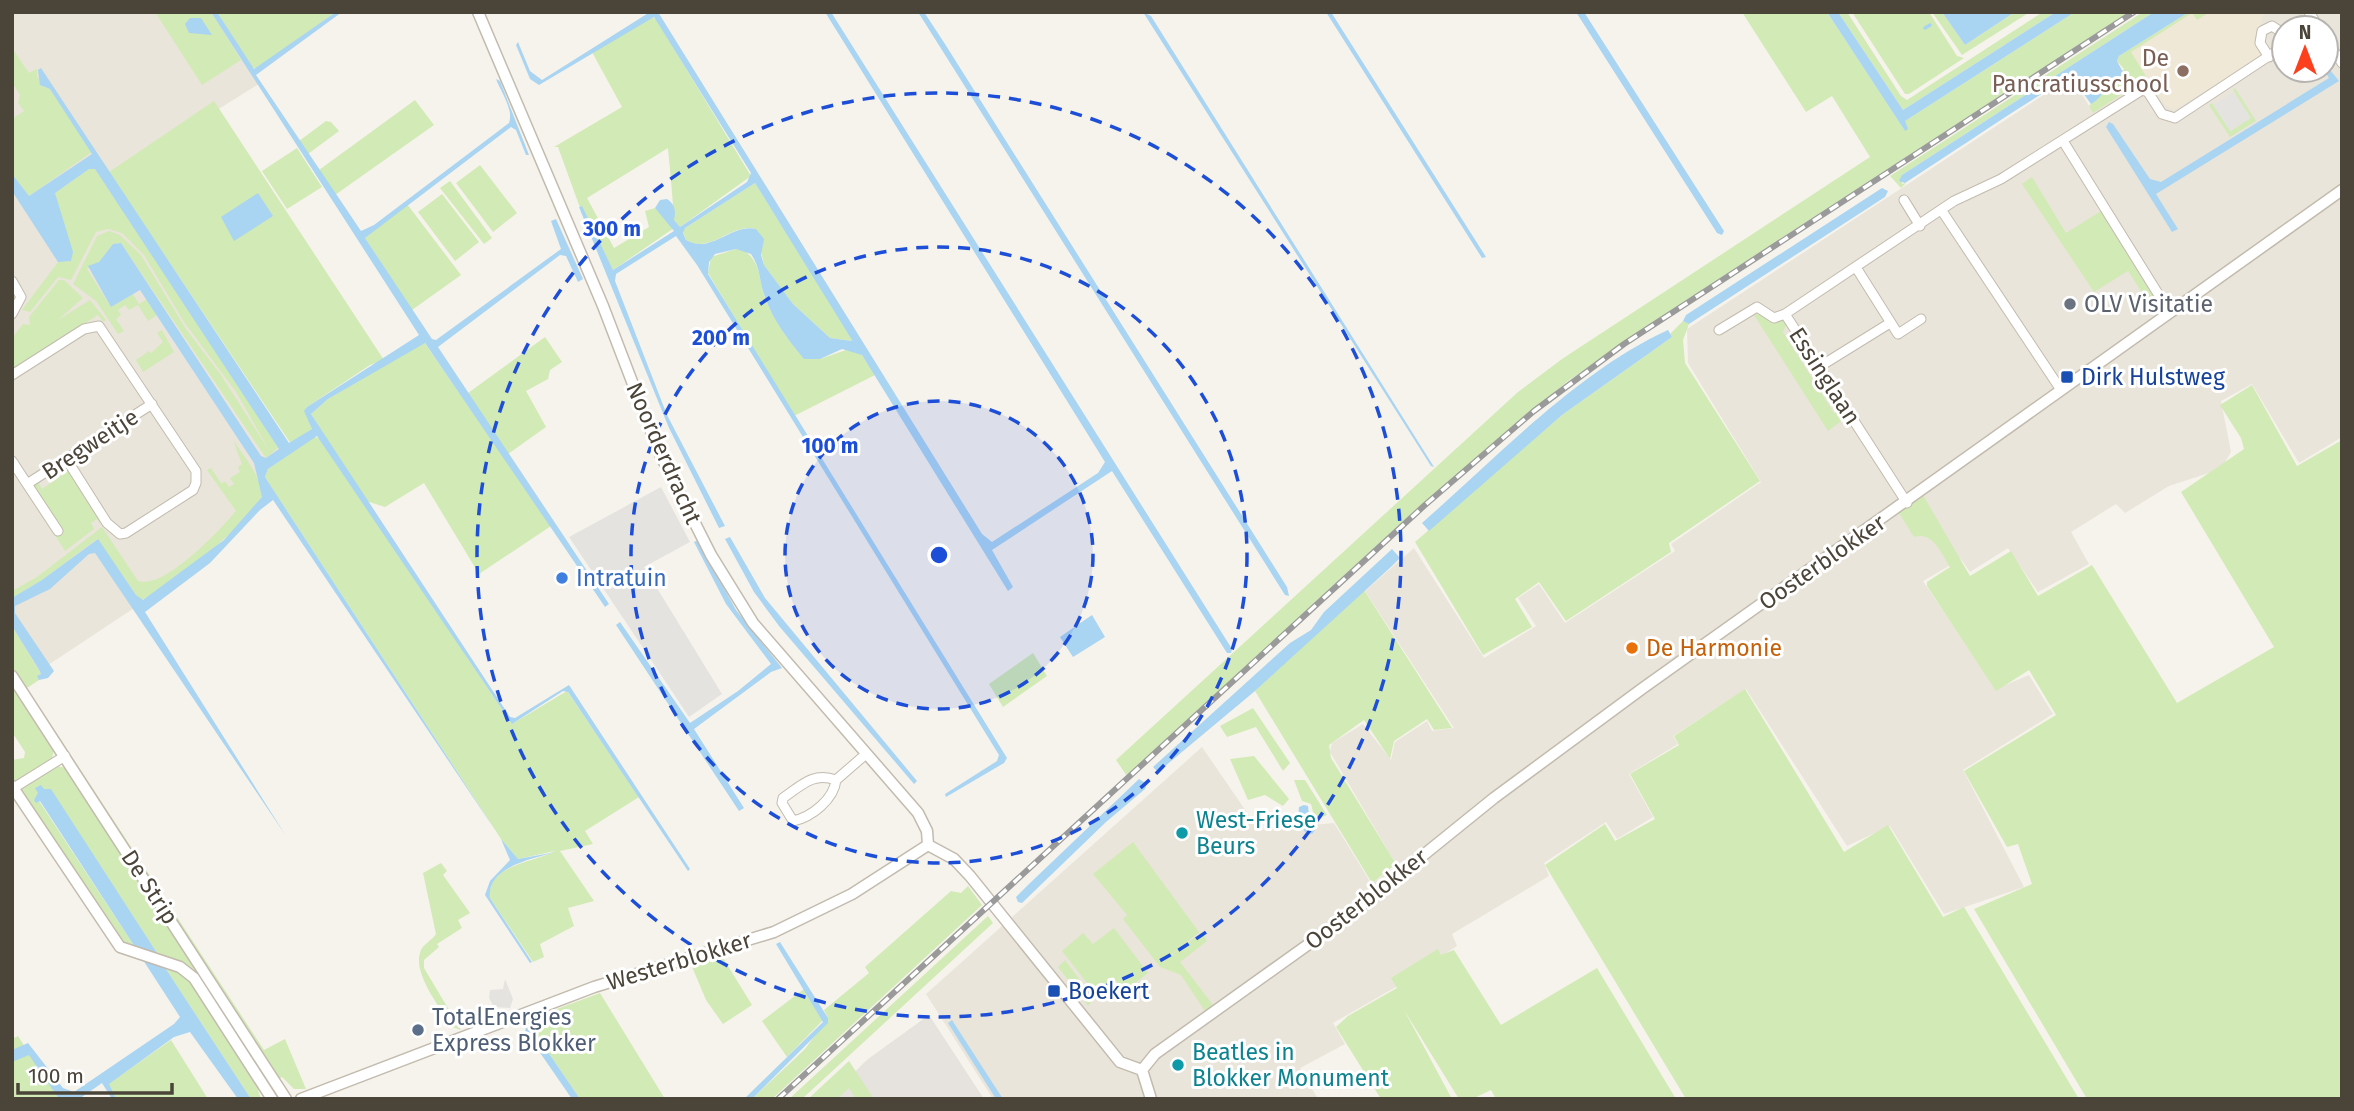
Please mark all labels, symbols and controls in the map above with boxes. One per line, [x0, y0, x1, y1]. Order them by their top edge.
north arrow [2270, 14, 2340, 84]
text: N [2299, 21, 2311, 44]
place label: De Pancratiusschool [1992, 44, 2169, 98]
marker: De Pancratiusschool [2175, 63, 2191, 79]
text: 300 m [582, 216, 641, 242]
place label: OLV Visitatie [2084, 290, 2213, 318]
marker: OLV Visitatie [2062, 296, 2078, 312]
street label: Essinglaan [1783, 322, 1867, 430]
text: 200 m [692, 325, 750, 351]
place label: Dirk Hulstweg [2081, 363, 2225, 391]
marker: Dirk Hulstweg [2059, 369, 2075, 385]
street label: Noorderdracht [620, 378, 708, 529]
street label: Bregweitje [36, 402, 144, 486]
text: 100 m [801, 433, 859, 459]
street label: Oosterblokker [1753, 508, 1891, 616]
centre of rings [927, 543, 951, 567]
place label: Intratuin [576, 564, 667, 592]
marker: Intratuin [554, 570, 570, 586]
place label: De Harmonie [1646, 634, 1782, 662]
marker: De Harmonie [1624, 640, 1640, 656]
place label: West-Friese Beurs [1196, 806, 1316, 860]
marker: West-Friese Beurs [1174, 825, 1190, 841]
street label: Oosterblokker [1299, 842, 1433, 956]
street label: De Strip [116, 844, 184, 930]
street label: Westerblokker [603, 926, 755, 996]
place label: Boekert [1068, 977, 1150, 1005]
marker: Boekert [1046, 983, 1062, 999]
place label: TotalEnergies Express Blokker [432, 1003, 596, 1057]
marker: TotalEnergies Express Blokker [410, 1022, 426, 1038]
place label: Beatles in Blokker Monument [1192, 1038, 1390, 1092]
scale bar [18, 1052, 172, 1096]
marker: Beatles in Blokker Monument [1170, 1057, 1186, 1073]
text: 100 m [28, 1063, 84, 1089]

